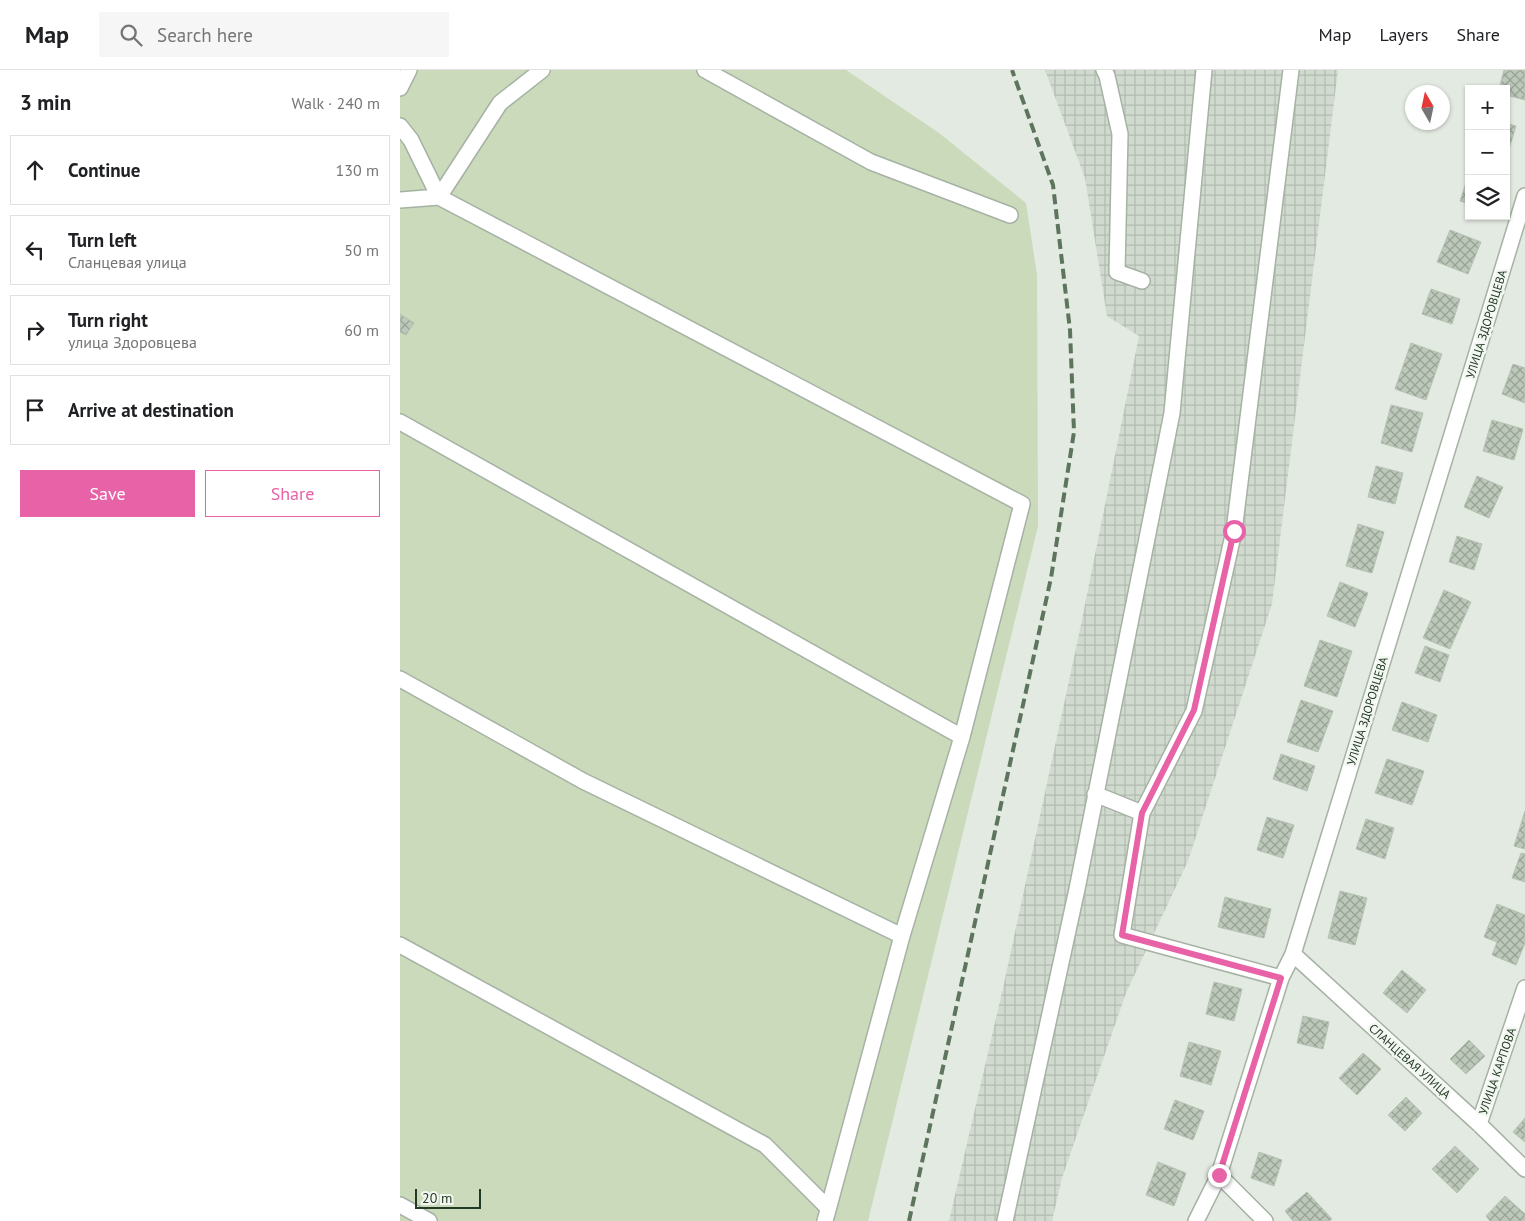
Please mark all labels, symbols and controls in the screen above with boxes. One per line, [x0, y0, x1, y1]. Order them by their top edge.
search box [99, 12, 449, 57]
text: Map [25, 19, 69, 50]
icon: search [117, 21, 145, 49]
text: Search here [157, 23, 253, 47]
text: Map [1319, 23, 1351, 46]
text: Layers [1379, 23, 1428, 46]
text: Share [1456, 23, 1500, 46]
north arrow [1405, 85, 1450, 130]
map controls [1465, 85, 1510, 220]
button: + [1465, 85, 1510, 130]
text: 3 min [20, 89, 71, 116]
text: Walk · 240 m [291, 93, 380, 113]
button: − [1465, 130, 1510, 175]
icon: ahead [21, 156, 49, 184]
text: Continue [68, 158, 140, 182]
text: 130 m [336, 160, 379, 180]
button: layers [1465, 175, 1510, 220]
text: Turn left [68, 228, 137, 252]
icon: left [21, 236, 49, 264]
text: 50 m [344, 240, 379, 260]
text: Сланцевая улица [68, 252, 187, 272]
street label: УЛИЦА ЗДОРОВЦЕВА [1462, 268, 1510, 380]
text: Turn right [68, 308, 148, 332]
icon: right [21, 316, 49, 344]
text: 60 m [344, 320, 379, 340]
text: улица Здоровцева [68, 332, 197, 352]
icon: arrive [21, 396, 49, 424]
text: Arrive at destination [68, 398, 234, 422]
button: Save [20, 470, 195, 517]
button: Share [205, 470, 380, 517]
route start [1223, 520, 1246, 543]
street label: УЛИЦА ЗДОРОВЦЕВА [1343, 655, 1391, 767]
street label: СЛАНЦЕВАЯ УЛИЦА [1366, 1020, 1454, 1102]
street label: УЛИЦА КАРПОВА [1475, 1025, 1519, 1117]
route end [1208, 1164, 1231, 1187]
scale bar [415, 1186, 481, 1209]
text: 20 m [422, 1189, 452, 1207]

